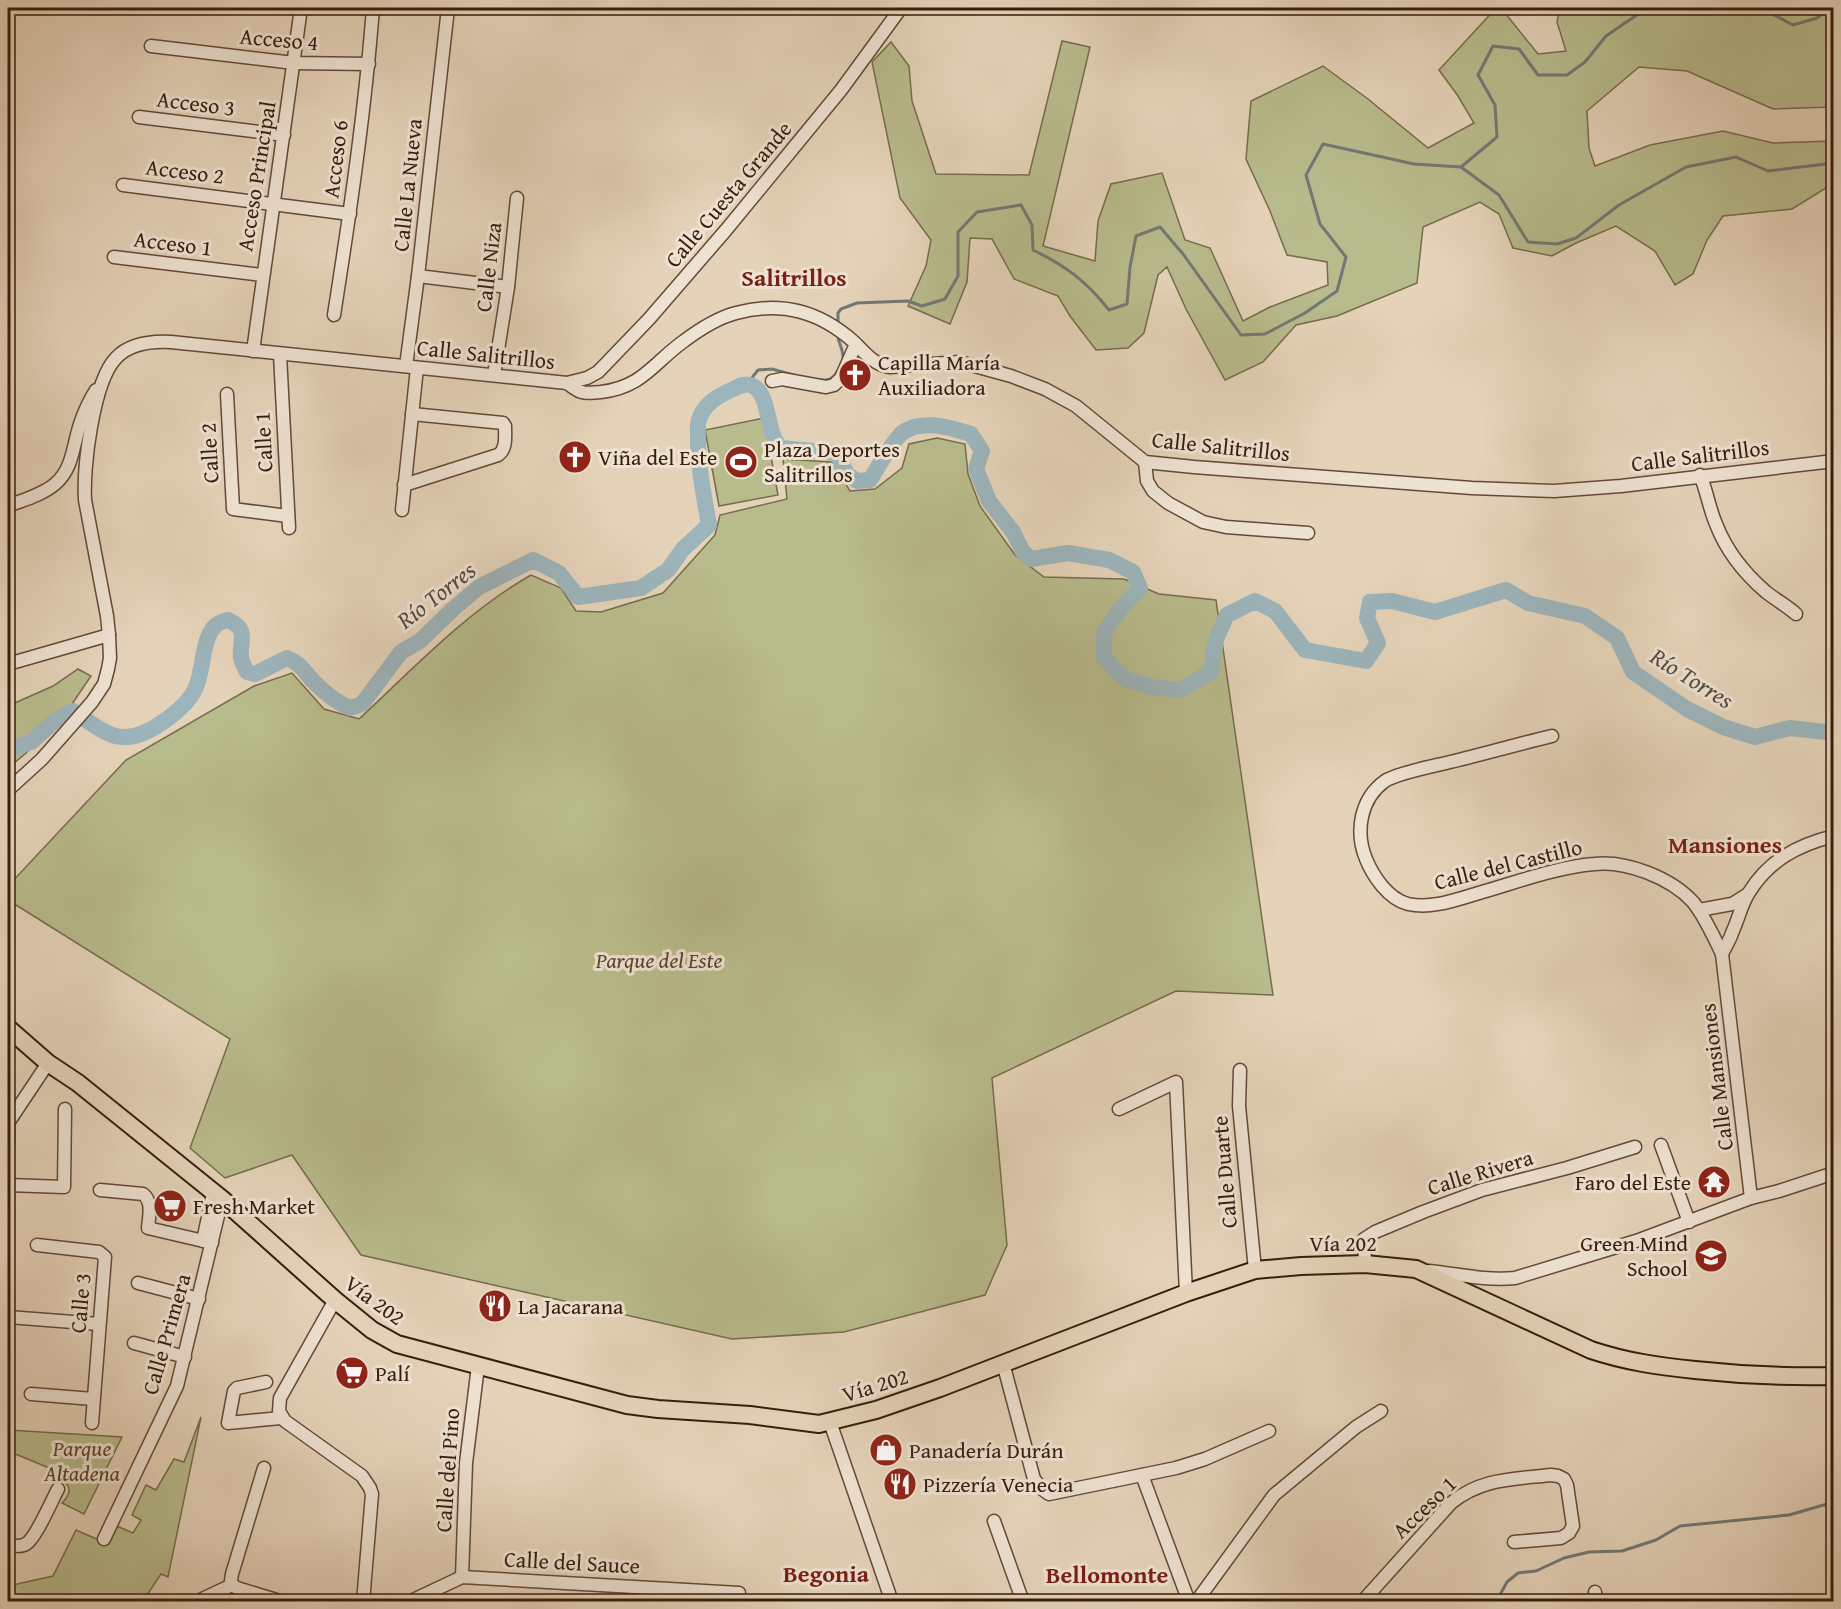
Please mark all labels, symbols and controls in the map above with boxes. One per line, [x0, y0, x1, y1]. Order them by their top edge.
street label: Acceso 4 [238, 20, 320, 58]
street label: Acceso 3 [155, 82, 237, 124]
street label: Acceso Principal [228, 99, 284, 253]
street label: Calle Cuesta Grande [657, 114, 799, 274]
street label: Calle La Nueva [384, 116, 430, 253]
street label: Acceso 6 [314, 118, 356, 200]
street label: Acceso 2 [144, 150, 226, 192]
street label: Calle Niza [467, 220, 509, 314]
street label: Acceso 1 [132, 222, 214, 264]
district label: Salitrillos [741, 260, 847, 295]
street label: Calle Salitrillos [415, 331, 557, 377]
place label: Capilla María Auxiliadora [878, 346, 1001, 403]
church icon: Capilla María Auxiliadora [837, 357, 873, 393]
street label: Calle 1 [245, 411, 281, 473]
street label: Calle 2 [191, 422, 227, 484]
street label: Calle Salitrillos [1150, 423, 1292, 469]
street label: Calle Salitrillos [1629, 431, 1771, 479]
place label: Plaza Deportes Salitrillos [764, 433, 900, 490]
church icon: Viña del Este [557, 439, 593, 475]
place label: Viña del Este [598, 441, 717, 473]
sports icon: Plaza Deportes Salitrillos [723, 444, 759, 480]
water label: Río Torres [388, 553, 483, 638]
water label: Río Torres [1643, 638, 1741, 717]
district label: Mansiones [1668, 827, 1782, 862]
street label: Calle del Castillo [1431, 830, 1585, 898]
park label: Parque del Este [595, 944, 722, 976]
street label: Calle Mansiones [1691, 1001, 1741, 1153]
street label: Calle Duarte [1203, 1114, 1245, 1230]
street label: Calle Rivera [1423, 1141, 1537, 1203]
temple icon: Faro del Este [1696, 1164, 1732, 1200]
place label: Faro del Este [1575, 1166, 1691, 1198]
supermarket icon: Fresh Market [152, 1188, 188, 1224]
place label: Fresh Market [193, 1190, 315, 1222]
street label: Vía 202 [1309, 1227, 1377, 1259]
place label: Green Mind School [1580, 1227, 1688, 1284]
school or university icon: Green Mind School [1693, 1238, 1729, 1274]
street label: Vía 202 [338, 1267, 412, 1333]
street label: Calle Primera [133, 1269, 199, 1398]
street label: Calle 3 [61, 1271, 99, 1335]
restaurant icon: La Jacarana [477, 1288, 513, 1324]
place label: La Jacarana [518, 1290, 624, 1322]
supermarket icon: Palí [334, 1355, 370, 1391]
place label: Palí [375, 1357, 410, 1389]
street label: Vía 202 [838, 1360, 912, 1410]
street label: Calle del Pino [427, 1407, 467, 1533]
park label: Parque Altadena [43, 1432, 120, 1489]
shop icon: Panadería Durán [868, 1432, 904, 1468]
place label: Panadería Durán [909, 1434, 1064, 1466]
restaurant icon: Pizzería Venecia [882, 1466, 918, 1502]
place label: Pizzería Venecia [923, 1468, 1074, 1500]
street label: Acceso 1 [1385, 1468, 1463, 1546]
street label: Calle del Sauce [503, 1542, 641, 1582]
district label: Begonia [783, 1556, 870, 1591]
district label: Bellomonte [1046, 1557, 1169, 1592]

